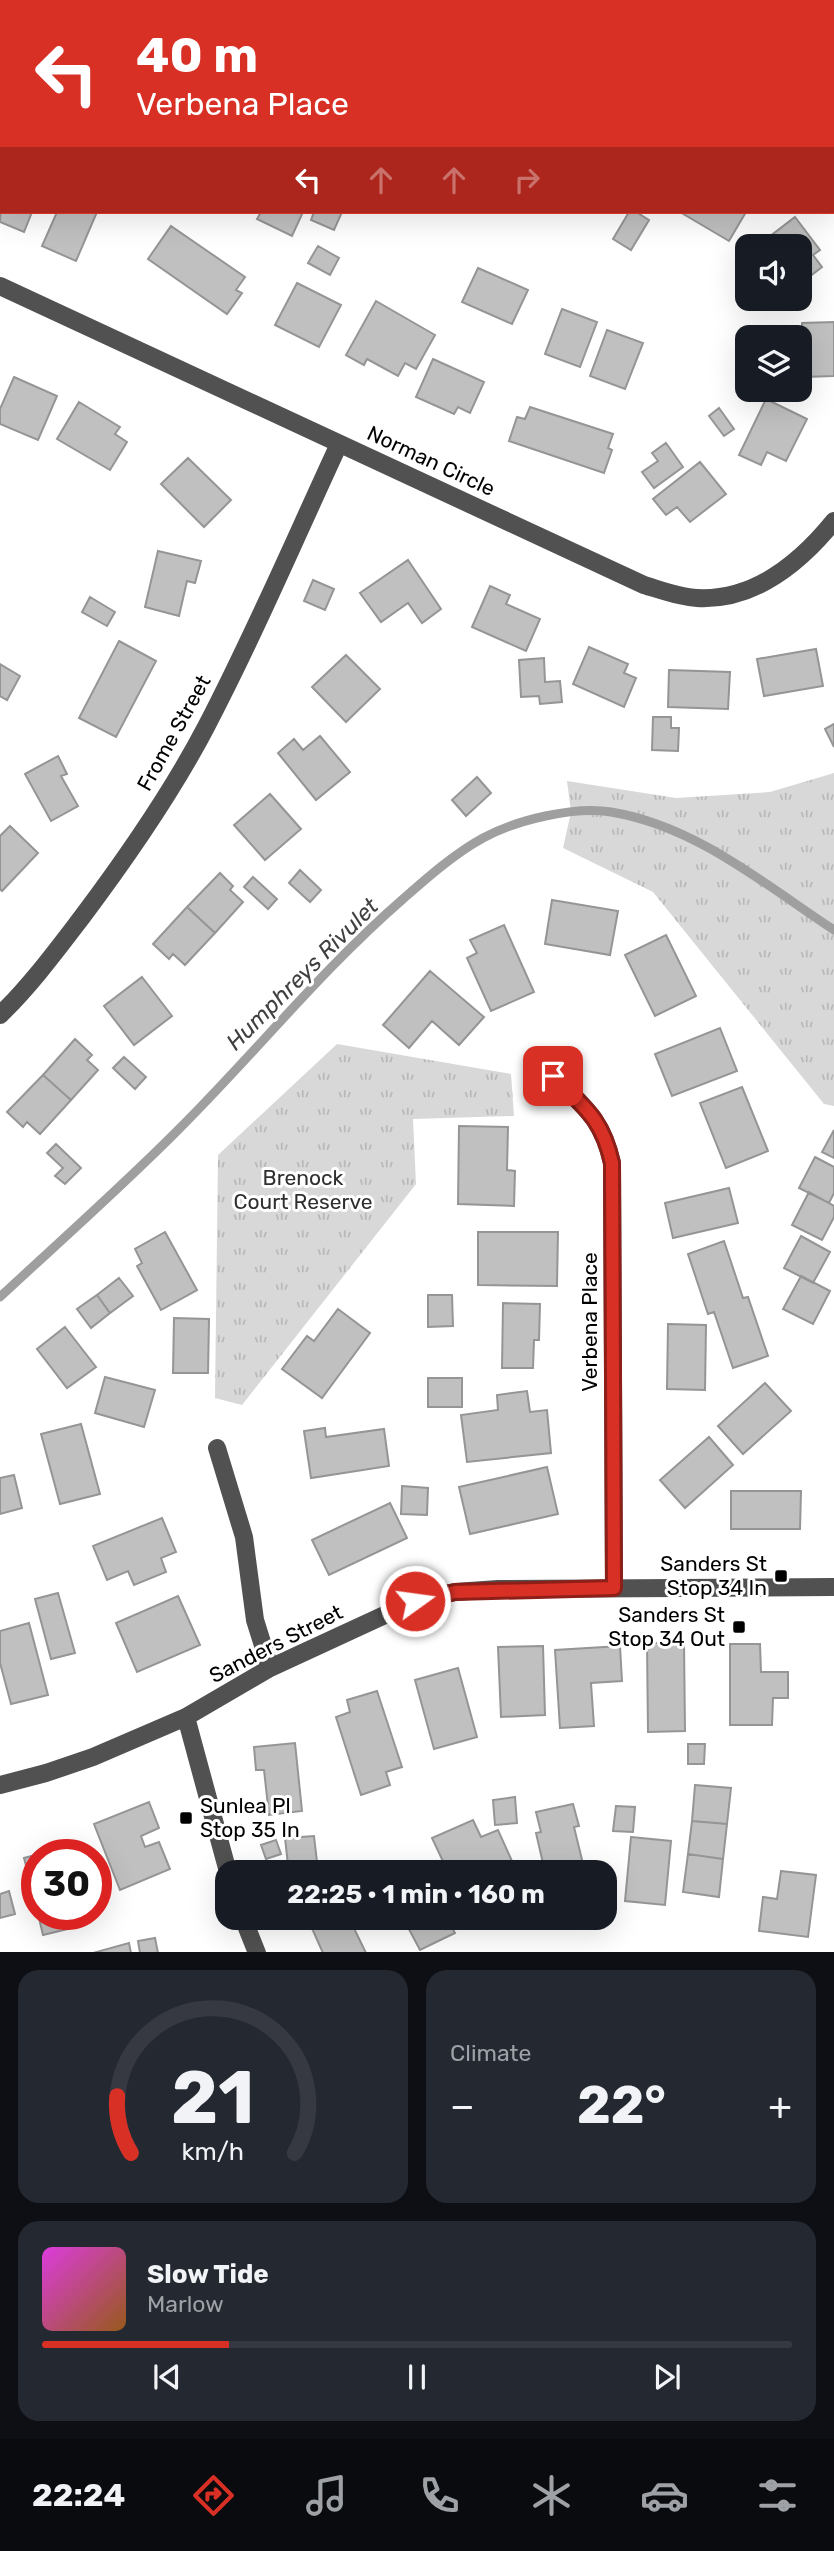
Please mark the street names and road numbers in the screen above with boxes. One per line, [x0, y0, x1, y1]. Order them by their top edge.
street label: Norman Circle [363, 420, 499, 501]
street label: Frome Street [132, 671, 216, 795]
street label: Verbena Place [577, 1252, 602, 1392]
street label: Sanders Street [205, 1599, 347, 1688]

